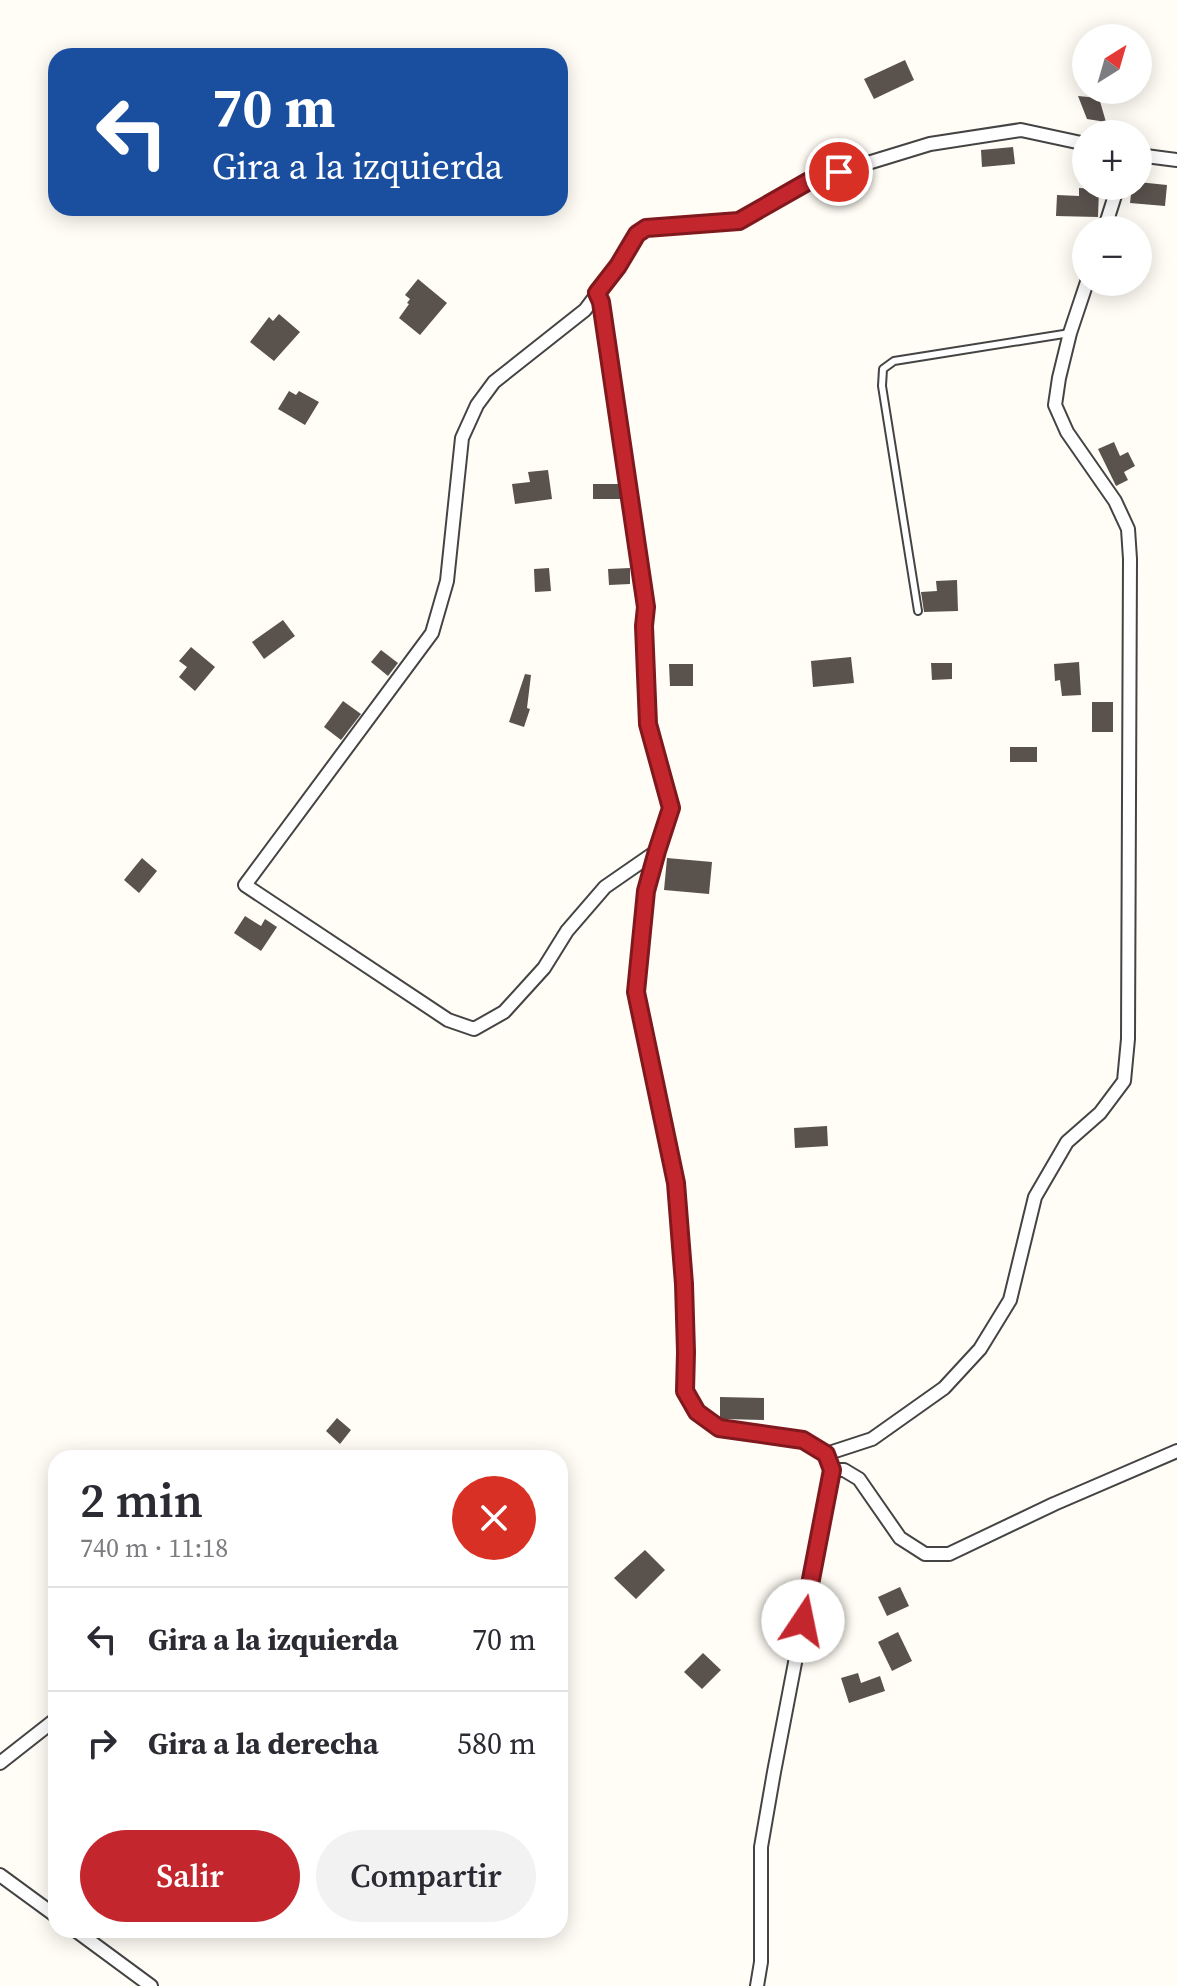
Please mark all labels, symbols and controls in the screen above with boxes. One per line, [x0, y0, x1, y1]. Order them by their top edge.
north arrow [1072, 24, 1152, 104]
map controls [1072, 24, 1152, 296]
text: 70 m [212, 69, 335, 146]
icon: left [80, 80, 184, 184]
button: + [1072, 120, 1152, 200]
pin [805, 138, 873, 206]
text: Gira a la izquierda [212, 142, 503, 191]
icon: arrive [817, 150, 861, 194]
button: − [1072, 216, 1152, 296]
text: 2 min [80, 1467, 203, 1533]
button: close [452, 1476, 536, 1560]
text: 740 m · 11:18 [80, 1530, 228, 1566]
position arrow [761, 1579, 845, 1663]
icon: left [80, 1617, 124, 1661]
text: Gira a la izquierda [148, 1619, 398, 1660]
text: 70 m [472, 1619, 536, 1660]
icon: right [80, 1721, 124, 1765]
text: Gira a la derecha [148, 1723, 379, 1764]
text: 580 m [457, 1723, 536, 1764]
button: Salir [80, 1830, 300, 1922]
button: Compartir [316, 1830, 536, 1922]

